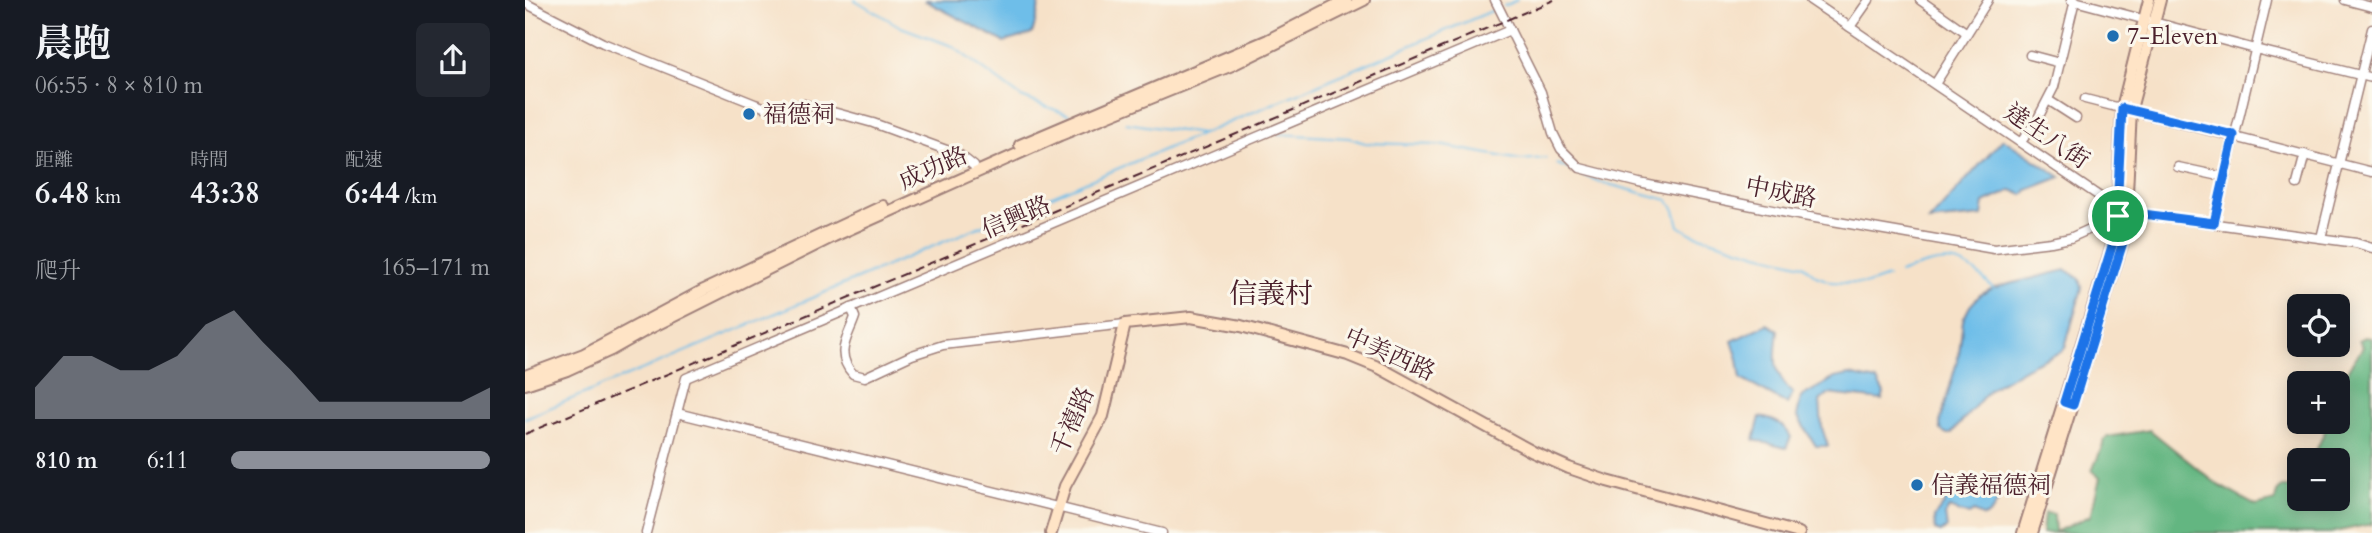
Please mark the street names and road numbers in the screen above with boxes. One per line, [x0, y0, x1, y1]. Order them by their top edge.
street label: 達生八街 [1998, 96, 2096, 177]
street label: 成功路 [894, 139, 973, 198]
street label: 中成路 [1742, 169, 1819, 216]
street label: 信興路 [977, 188, 1056, 247]
street label: 中美西路 [1339, 320, 1440, 389]
street label: 千禧路 [1043, 382, 1102, 461]

